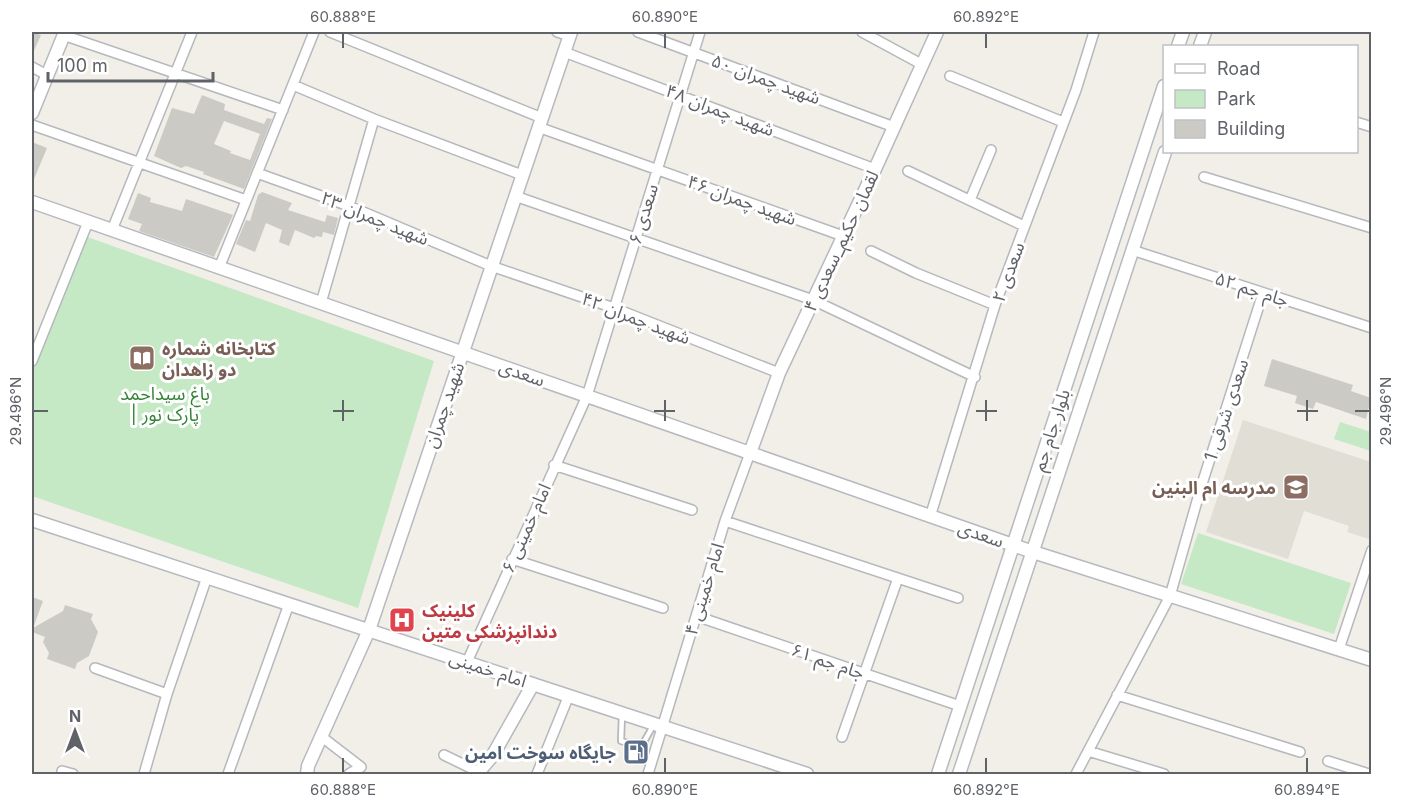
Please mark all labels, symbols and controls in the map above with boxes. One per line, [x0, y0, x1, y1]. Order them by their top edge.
text: 60.888°E [310, 7, 376, 26]
text: 60.890°E [632, 7, 698, 26]
text: 60.892°E [953, 7, 1019, 26]
scale bar [48, 45, 213, 83]
legend [1163, 45, 1358, 153]
street label: شهید چمران ۵۰ [708, 50, 823, 109]
text: 100 m [57, 55, 108, 76]
text: Road [1217, 58, 1260, 79]
street label: شهید چمران ۴۸ [662, 80, 777, 141]
text: Park [1217, 88, 1256, 109]
text: Building [1217, 118, 1285, 139]
street label: لقمان حکیم_سعدی ۴ [799, 167, 886, 316]
street label: شهید چمران ۴۶ [684, 171, 799, 230]
street label: سعدی ۶ [624, 181, 663, 247]
street label: شهید چمران ۲۳ [318, 187, 432, 250]
street label: سعدی ۲ [988, 239, 1029, 305]
street label: جام جم ۵۲ [1211, 267, 1291, 315]
street label: شهید چمران ۴۲ [578, 288, 693, 349]
place label: کتابخانه شماره دو زاهدان [162, 338, 276, 381]
library icon: کتابخانه شماره دو زاهدان [127, 343, 157, 373]
street label: سعدی [496, 355, 548, 391]
street label: سعدی شرقی 1 [1200, 356, 1253, 464]
street label: شهید چمران [420, 360, 469, 451]
text: 29.496°N [6, 377, 25, 445]
text: 29.496°N [1376, 377, 1395, 445]
park label: باغ سیداحمد | پارک نور [120, 383, 210, 426]
street label: بلوار جام جم [1028, 386, 1078, 475]
school or university icon: مدرسه ام البنین [1281, 472, 1311, 502]
place label: مدرسه ام البنین [1152, 477, 1276, 501]
street label: امام خمینی ۶ [497, 480, 559, 577]
street label: سعدی [955, 516, 1007, 552]
street label: امام خمینی ۴ [680, 540, 732, 639]
place label: کلینیک دندانپزشکی متین [422, 600, 557, 643]
hospital icon: کلینیک دندانپزشکی متین [387, 605, 417, 635]
street label: جام جم ۶۱ [787, 639, 867, 687]
street label: امام خمینی [446, 647, 529, 695]
north arrow [45, 701, 105, 761]
text: N [69, 706, 81, 726]
fuel station icon: جایگاه سوخت امین [621, 737, 651, 767]
place label: جایگاه سوخت امین [465, 742, 616, 763]
text: 60.888°E [310, 780, 376, 799]
text: 60.890°E [632, 780, 698, 799]
text: 60.892°E [953, 780, 1019, 799]
text: 60.894°E [1274, 780, 1340, 799]

